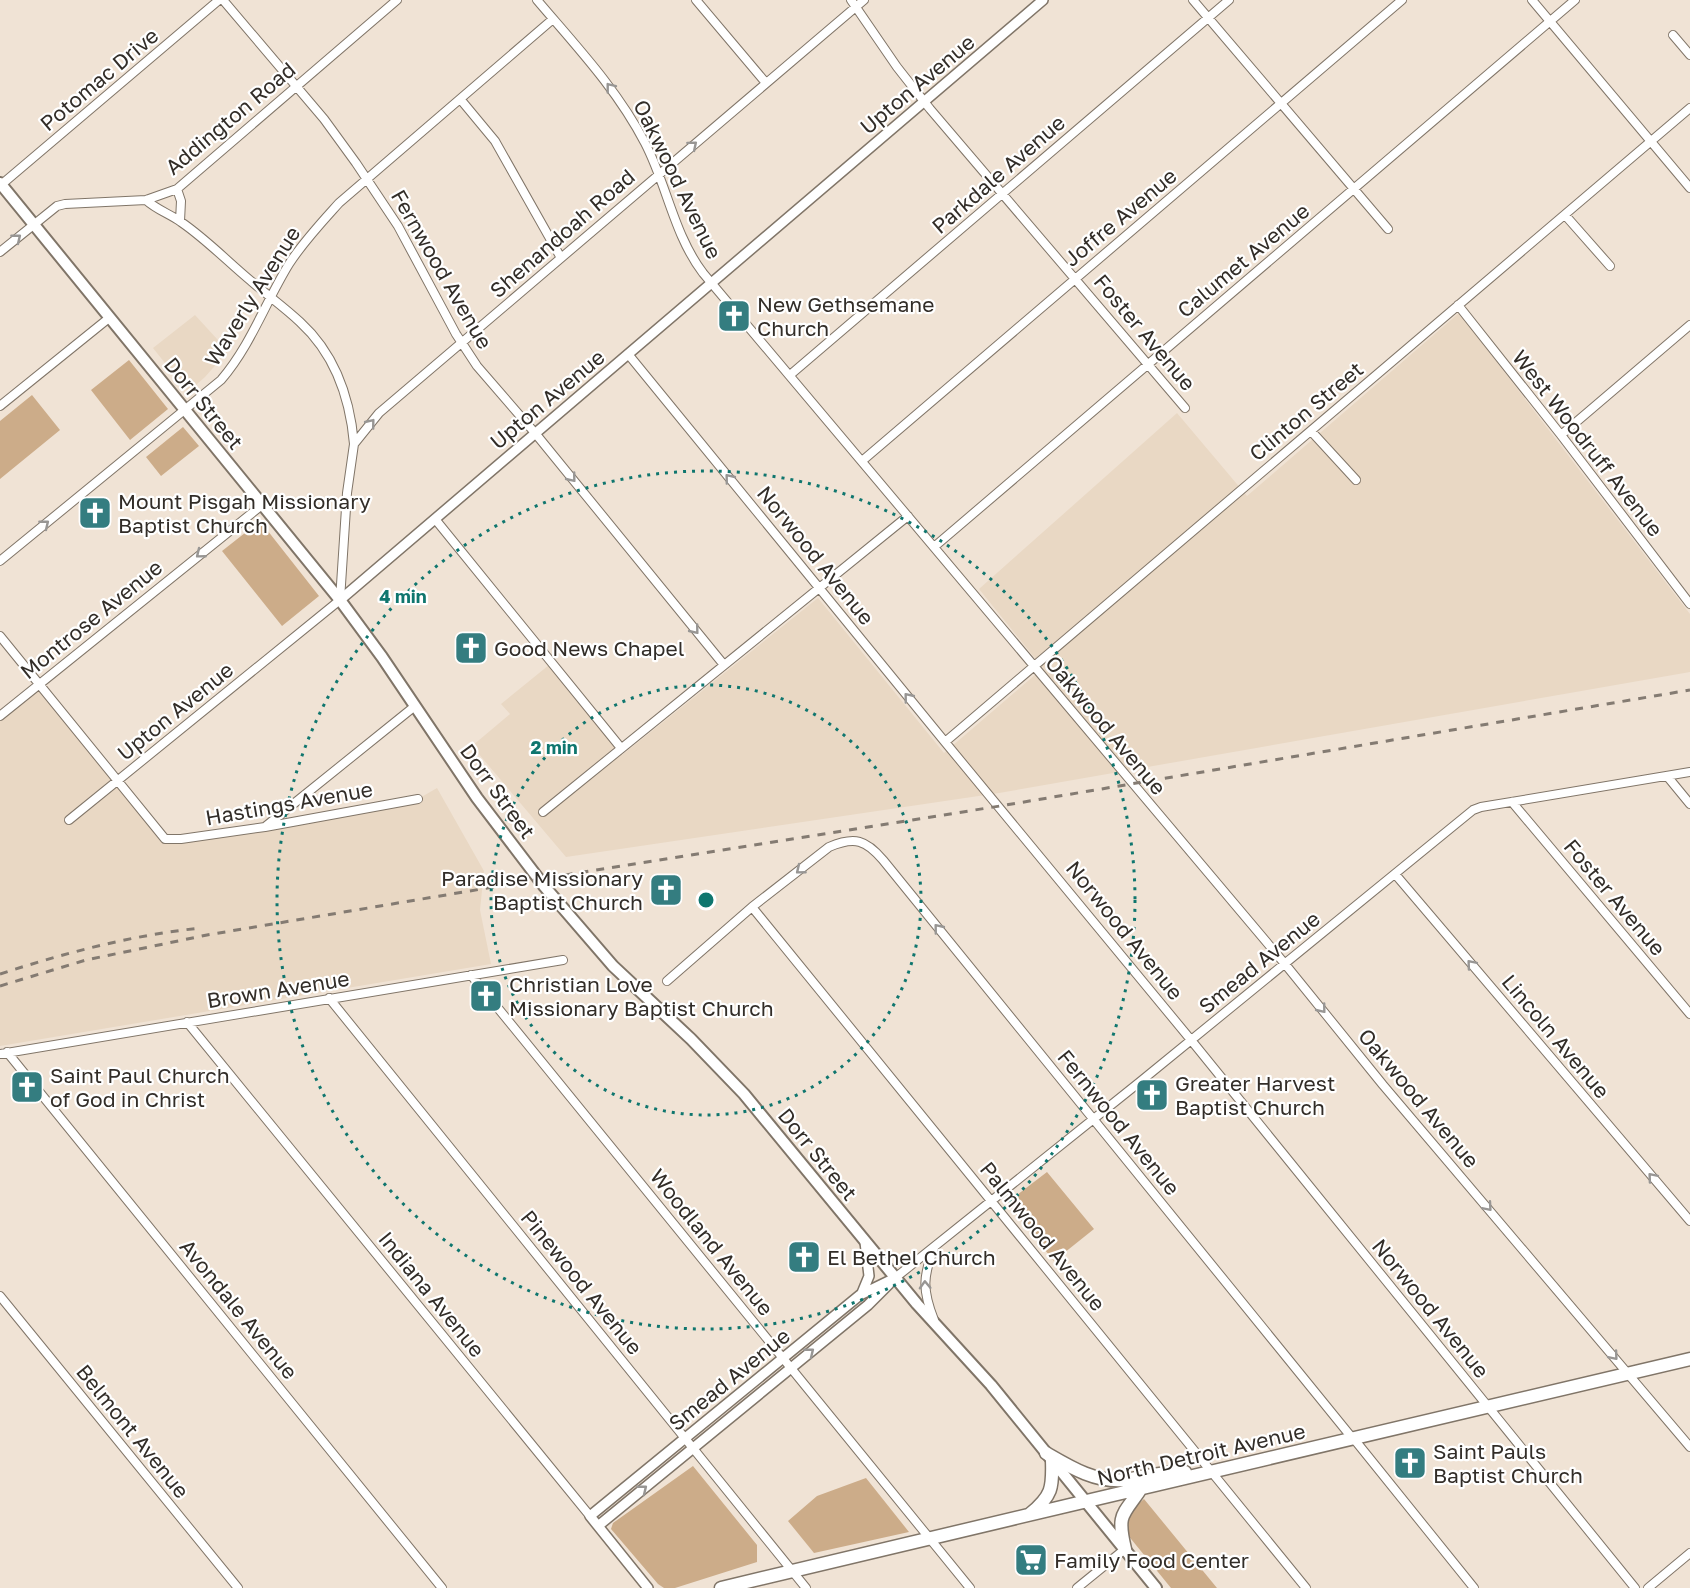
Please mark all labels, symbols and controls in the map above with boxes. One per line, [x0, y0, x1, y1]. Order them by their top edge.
street label: Potomac Drive [35, 22, 163, 136]
street label: Upton Avenue [854, 29, 980, 139]
street label: Addington Road [160, 56, 300, 180]
one-way arrow [606, 83, 617, 94]
street label: Oakwood Avenue [628, 95, 728, 263]
street label: Parkdale Avenue [926, 109, 1070, 239]
one-way arrow [687, 141, 697, 152]
street label: Joffre Avenue [1058, 162, 1182, 272]
street label: Shenandoah Road [484, 163, 640, 303]
street label: Fernwood Avenue [386, 185, 498, 353]
street label: Calumet Avenue [1172, 197, 1314, 323]
street label: Waverly Avenue [199, 221, 305, 371]
one-way arrow [10, 235, 21, 246]
street label: Foster Avenue [1089, 268, 1201, 396]
place label: New Gethsemane Church [757, 291, 934, 341]
church icon: New Gethsemane Church [716, 298, 752, 334]
street label: Upton Avenue [484, 344, 610, 454]
street label: West Woodruff Avenue [1507, 345, 1669, 541]
street label: Dorr Street [159, 352, 249, 454]
street label: Clinton Street [1244, 356, 1368, 466]
one-way arrow [364, 419, 375, 430]
one-way arrow [565, 471, 576, 482]
one-way arrow [725, 473, 736, 484]
street label: Norwood Avenue [752, 480, 880, 630]
place label: Mount Pisgah Missionary Baptist Church [118, 488, 371, 538]
church icon: Mount Pisgah Missionary Baptist Church [77, 495, 113, 531]
one-way arrow [39, 520, 50, 531]
one-way arrow [195, 547, 206, 558]
street label: Montrose Avenue [15, 554, 167, 684]
text: 4 min [379, 585, 427, 607]
one-way arrow [688, 623, 699, 634]
church icon: Good News Chapel [453, 630, 489, 666]
place label: Good News Chapel [494, 635, 684, 661]
street label: Oakwood Avenue [1040, 650, 1172, 800]
street label: Upton Avenue [112, 656, 238, 766]
one-way arrow [904, 693, 915, 704]
text: 2 min [530, 736, 578, 758]
street label: Dorr Street [455, 738, 541, 844]
street label: Hastings Avenue [203, 775, 375, 831]
street label: Foster Avenue [1559, 833, 1671, 961]
street label: Norwood Avenue [1061, 855, 1189, 1005]
one-way arrow [796, 862, 807, 873]
place label: Paradise Missionary Baptist Church [441, 865, 643, 915]
church icon: Paradise Missionary Baptist Church [648, 872, 684, 908]
centre of rings [696, 890, 716, 910]
street label: Smead Avenue [1193, 905, 1325, 1019]
one-way arrow [934, 924, 945, 935]
one-way arrow [1468, 960, 1479, 971]
street label: Brown Avenue [205, 965, 351, 1013]
street label: Lincoln Avenue [1497, 969, 1615, 1103]
place label: Christian Love Missionary Baptist Church [509, 971, 774, 1021]
church icon: Christian Love Missionary Baptist Church [468, 978, 504, 1014]
one-way arrow [1314, 1003, 1325, 1014]
street label: Oakwood Avenue [1353, 1023, 1485, 1173]
street label: Fernwood Avenue [1052, 1044, 1186, 1200]
place label: Saint Paul Church of God in Christ [50, 1062, 230, 1112]
church icon: Saint Paul Church of God in Christ [9, 1069, 45, 1105]
place label: Greater Harvest Baptist Church [1175, 1070, 1335, 1120]
church icon: Greater Harvest Baptist Church [1134, 1077, 1170, 1113]
street label: Dorr Street [773, 1103, 863, 1205]
street label: Palmwood Avenue [975, 1156, 1111, 1316]
street label: Woodland Avenue [645, 1163, 779, 1321]
one-way arrow [1648, 1173, 1659, 1184]
one-way arrow [1480, 1200, 1491, 1211]
street label: Pinewood Avenue [516, 1204, 648, 1360]
street label: Indiana Avenue [373, 1226, 491, 1362]
street label: Norwood Avenue [1367, 1233, 1495, 1383]
street label: Avondale Avenue [175, 1234, 303, 1384]
church icon: El Bethel Church [786, 1239, 822, 1275]
place label: El Bethel Church [827, 1244, 996, 1270]
one-way arrow [919, 1280, 932, 1289]
street label: Smead Avenue [663, 1322, 795, 1436]
one-way arrow [803, 1349, 814, 1360]
one-way arrow [1607, 1349, 1618, 1360]
street label: Belmont Avenue [71, 1359, 195, 1503]
street label: North Detroit Avenue [1094, 1417, 1308, 1491]
place label: Saint Pauls Baptist Church [1433, 1438, 1583, 1488]
church icon: Saint Pauls Baptist Church [1392, 1445, 1428, 1481]
one-way arrow [636, 1485, 647, 1496]
supermarket icon: Family Food Center [1013, 1542, 1049, 1578]
place label: Family Food Center [1054, 1547, 1249, 1573]

